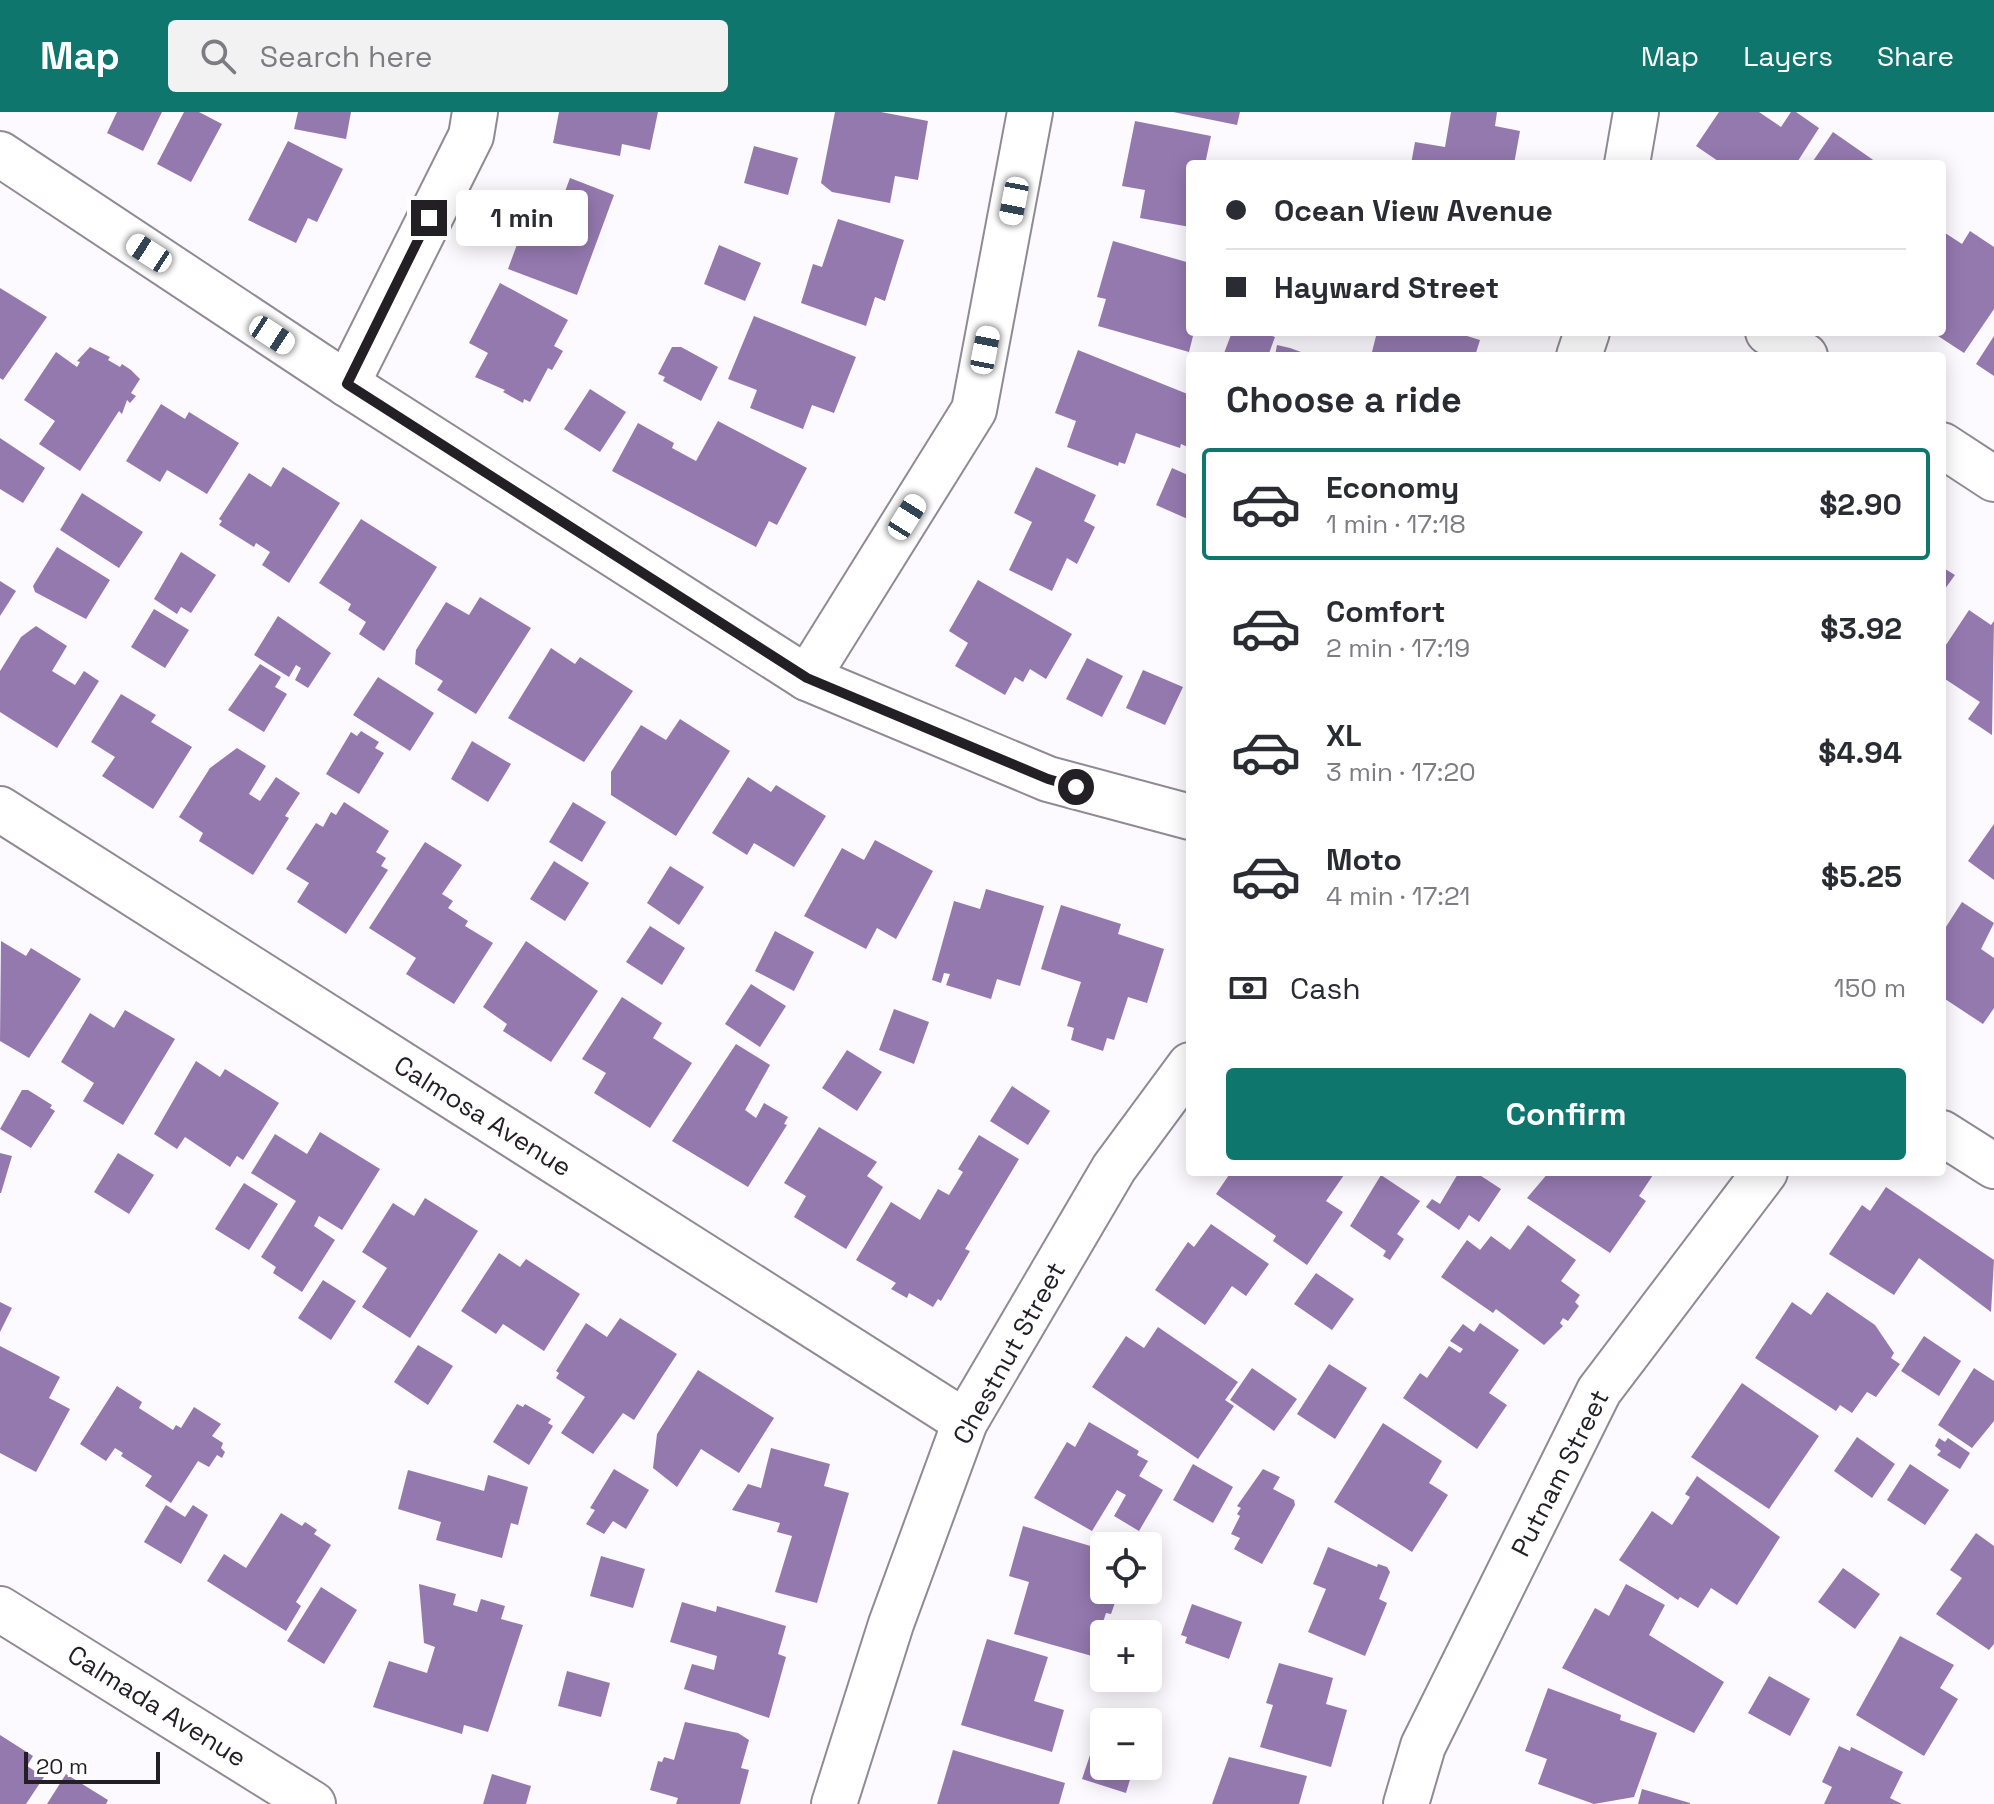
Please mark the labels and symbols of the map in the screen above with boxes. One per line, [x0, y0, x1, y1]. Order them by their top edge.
car [998, 175, 1030, 227]
callout: 1 min [457, 190, 589, 246]
route end [411, 200, 447, 236]
car [122, 230, 176, 276]
car [245, 312, 299, 358]
car [969, 324, 1001, 376]
car [884, 490, 930, 544]
route start [1058, 769, 1094, 805]
street label: Calmosa Avenue [388, 1048, 578, 1184]
street label: Chestnut Street [945, 1256, 1073, 1450]
street label: Putnam Street [1503, 1384, 1617, 1562]
street label: Calmada Avenue [61, 1637, 253, 1775]
scale bar [24, 1748, 160, 1784]

